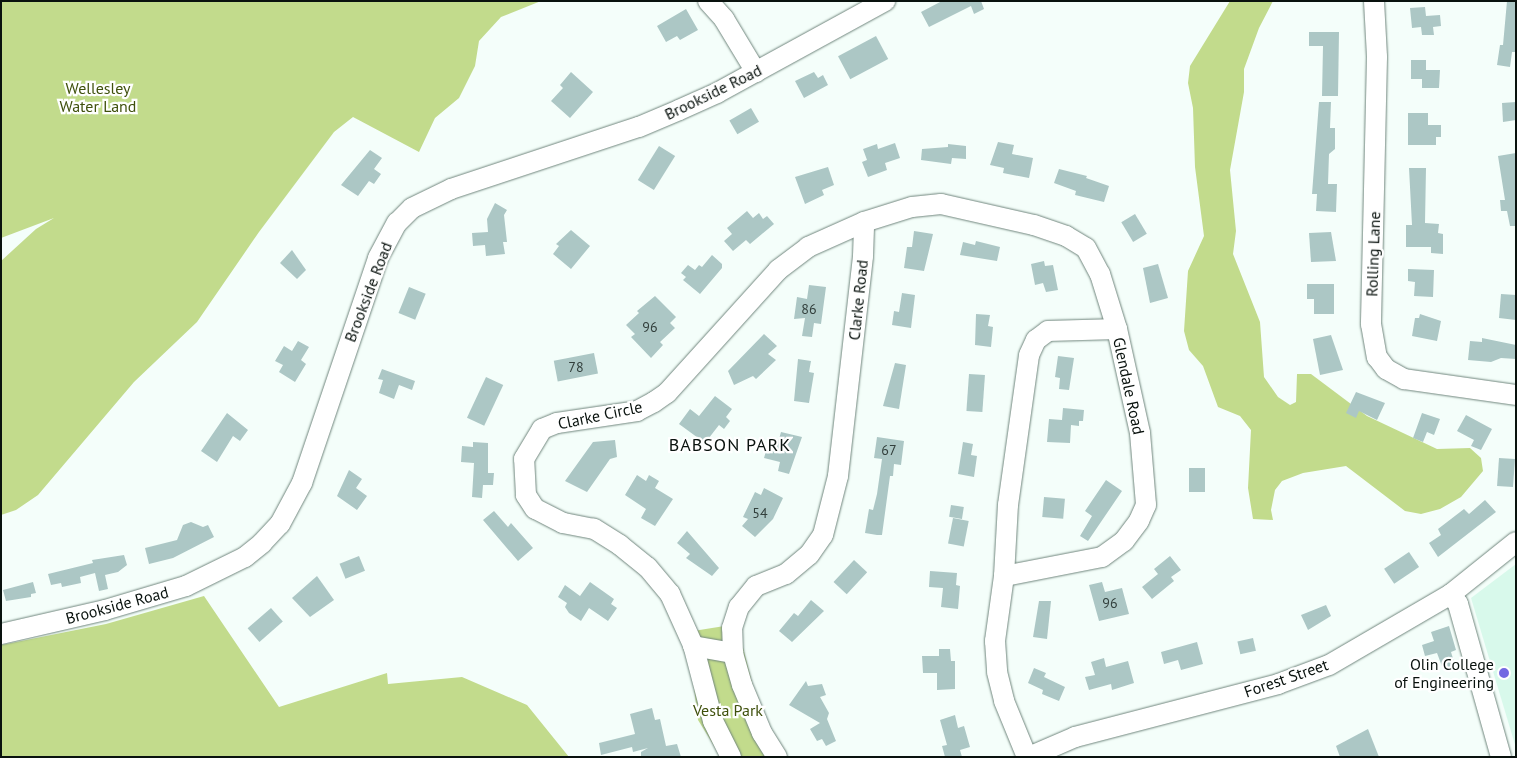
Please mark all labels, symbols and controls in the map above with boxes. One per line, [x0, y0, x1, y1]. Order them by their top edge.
street label: Brookside Road [661, 60, 765, 124]
park label: Wellesley Water Land [60, 78, 136, 116]
street label: Rolling Lane [1362, 211, 1384, 297]
street label: Brookside Road [340, 239, 396, 345]
street label: Clarke Road [844, 259, 872, 341]
house number: 86 [801, 301, 817, 317]
house number: 96 [642, 319, 658, 335]
street label: Glendale Road [1109, 336, 1149, 436]
house number: 78 [568, 359, 584, 375]
street label: Clarke Circle [556, 397, 644, 433]
district label: BABSON PARK [667, 434, 793, 456]
house number: 67 [881, 442, 897, 458]
house number: 54 [752, 505, 768, 521]
street label: Brookside Road [64, 582, 170, 628]
house number: 96 [1102, 595, 1118, 611]
place label: Olin College of Engineering [1394, 654, 1494, 692]
street label: Forest Street [1241, 655, 1331, 701]
marker: Olin College of Engineering [1498, 667, 1510, 679]
park label: Vesta Park [693, 700, 763, 720]

